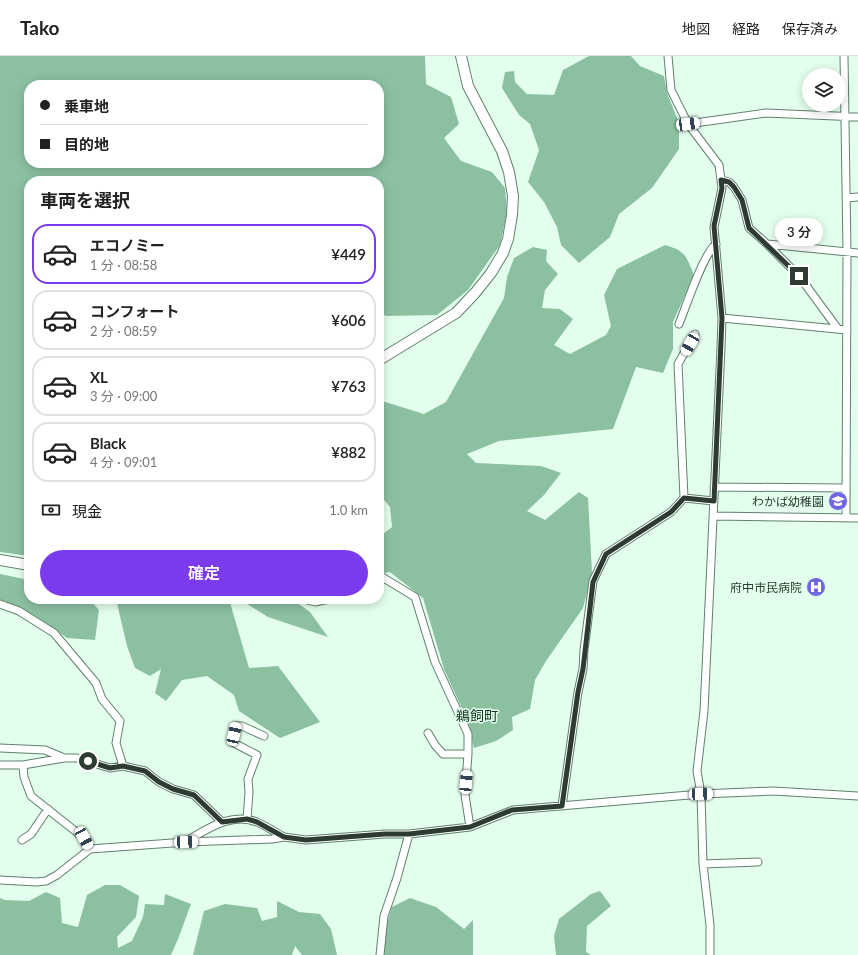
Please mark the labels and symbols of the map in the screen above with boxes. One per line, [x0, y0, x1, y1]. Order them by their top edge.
car [675, 116, 701, 132]
callout: 3 分 [775, 218, 823, 246]
route end [790, 267, 808, 285]
car [679, 331, 701, 357]
school or university icon: わかば幼稚園 [827, 490, 849, 512]
place label: わかば幼稚園 [752, 494, 824, 509]
hospital icon: 府中市民病院 [805, 576, 827, 598]
place label: 府中市民病院 [730, 580, 802, 595]
district label: 鵜飼町 [456, 707, 498, 724]
car [226, 721, 242, 747]
route start [79, 752, 97, 770]
car [459, 770, 473, 794]
car [689, 788, 713, 800]
car [73, 825, 95, 851]
car [174, 836, 198, 848]

